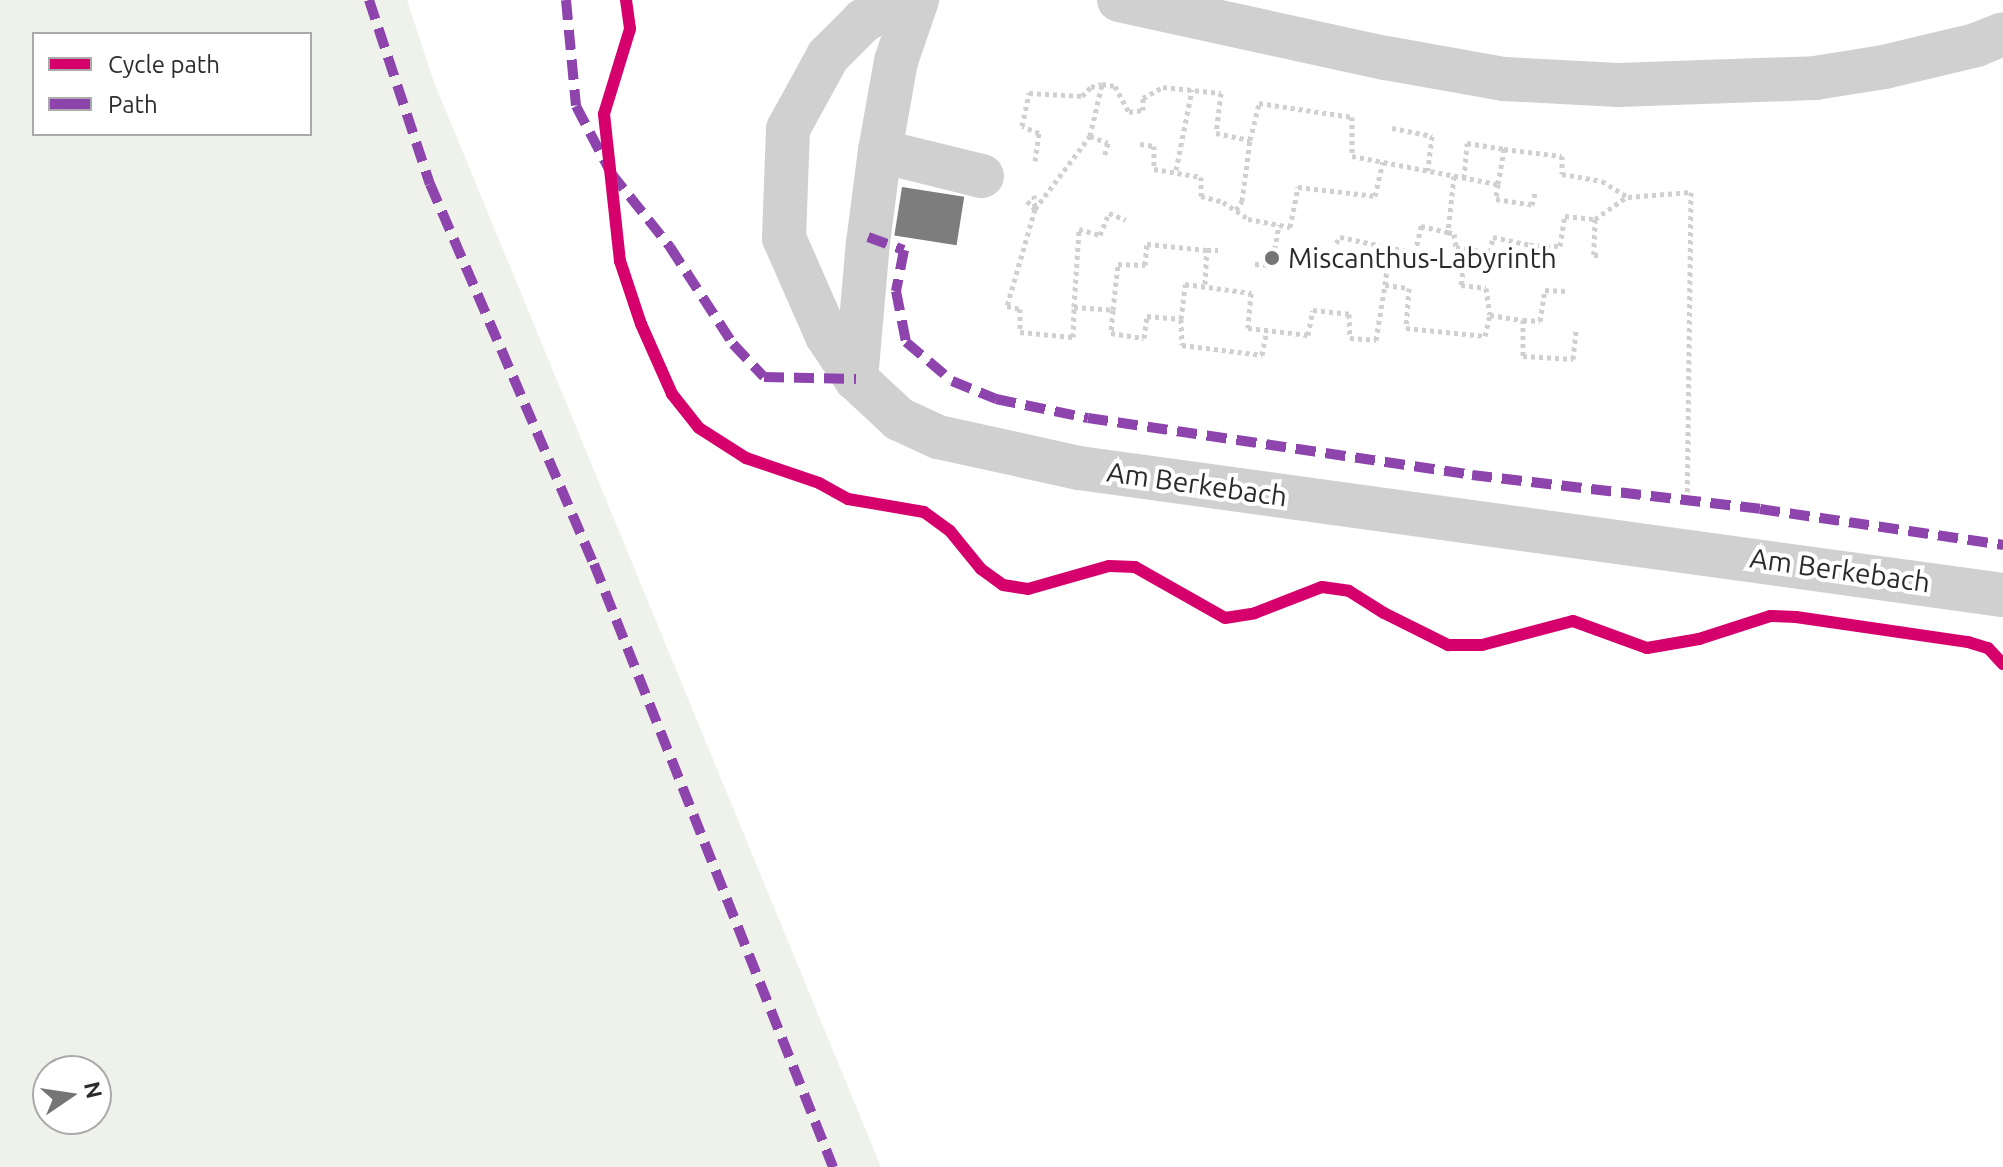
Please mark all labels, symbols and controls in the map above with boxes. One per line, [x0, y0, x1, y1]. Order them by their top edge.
legend [32, 32, 312, 136]
text: Cycle path [108, 51, 220, 78]
text: Path [108, 91, 158, 118]
place label: Miscanthus-Labyrinth [1288, 241, 1557, 275]
marker: Miscanthus-Labyrinth [1263, 249, 1281, 267]
street label: Am Berkebach [1105, 455, 1289, 513]
street label: Am Berkebach [1748, 541, 1932, 599]
north arrow [32, 1055, 112, 1135]
text: N [80, 1079, 108, 1101]

